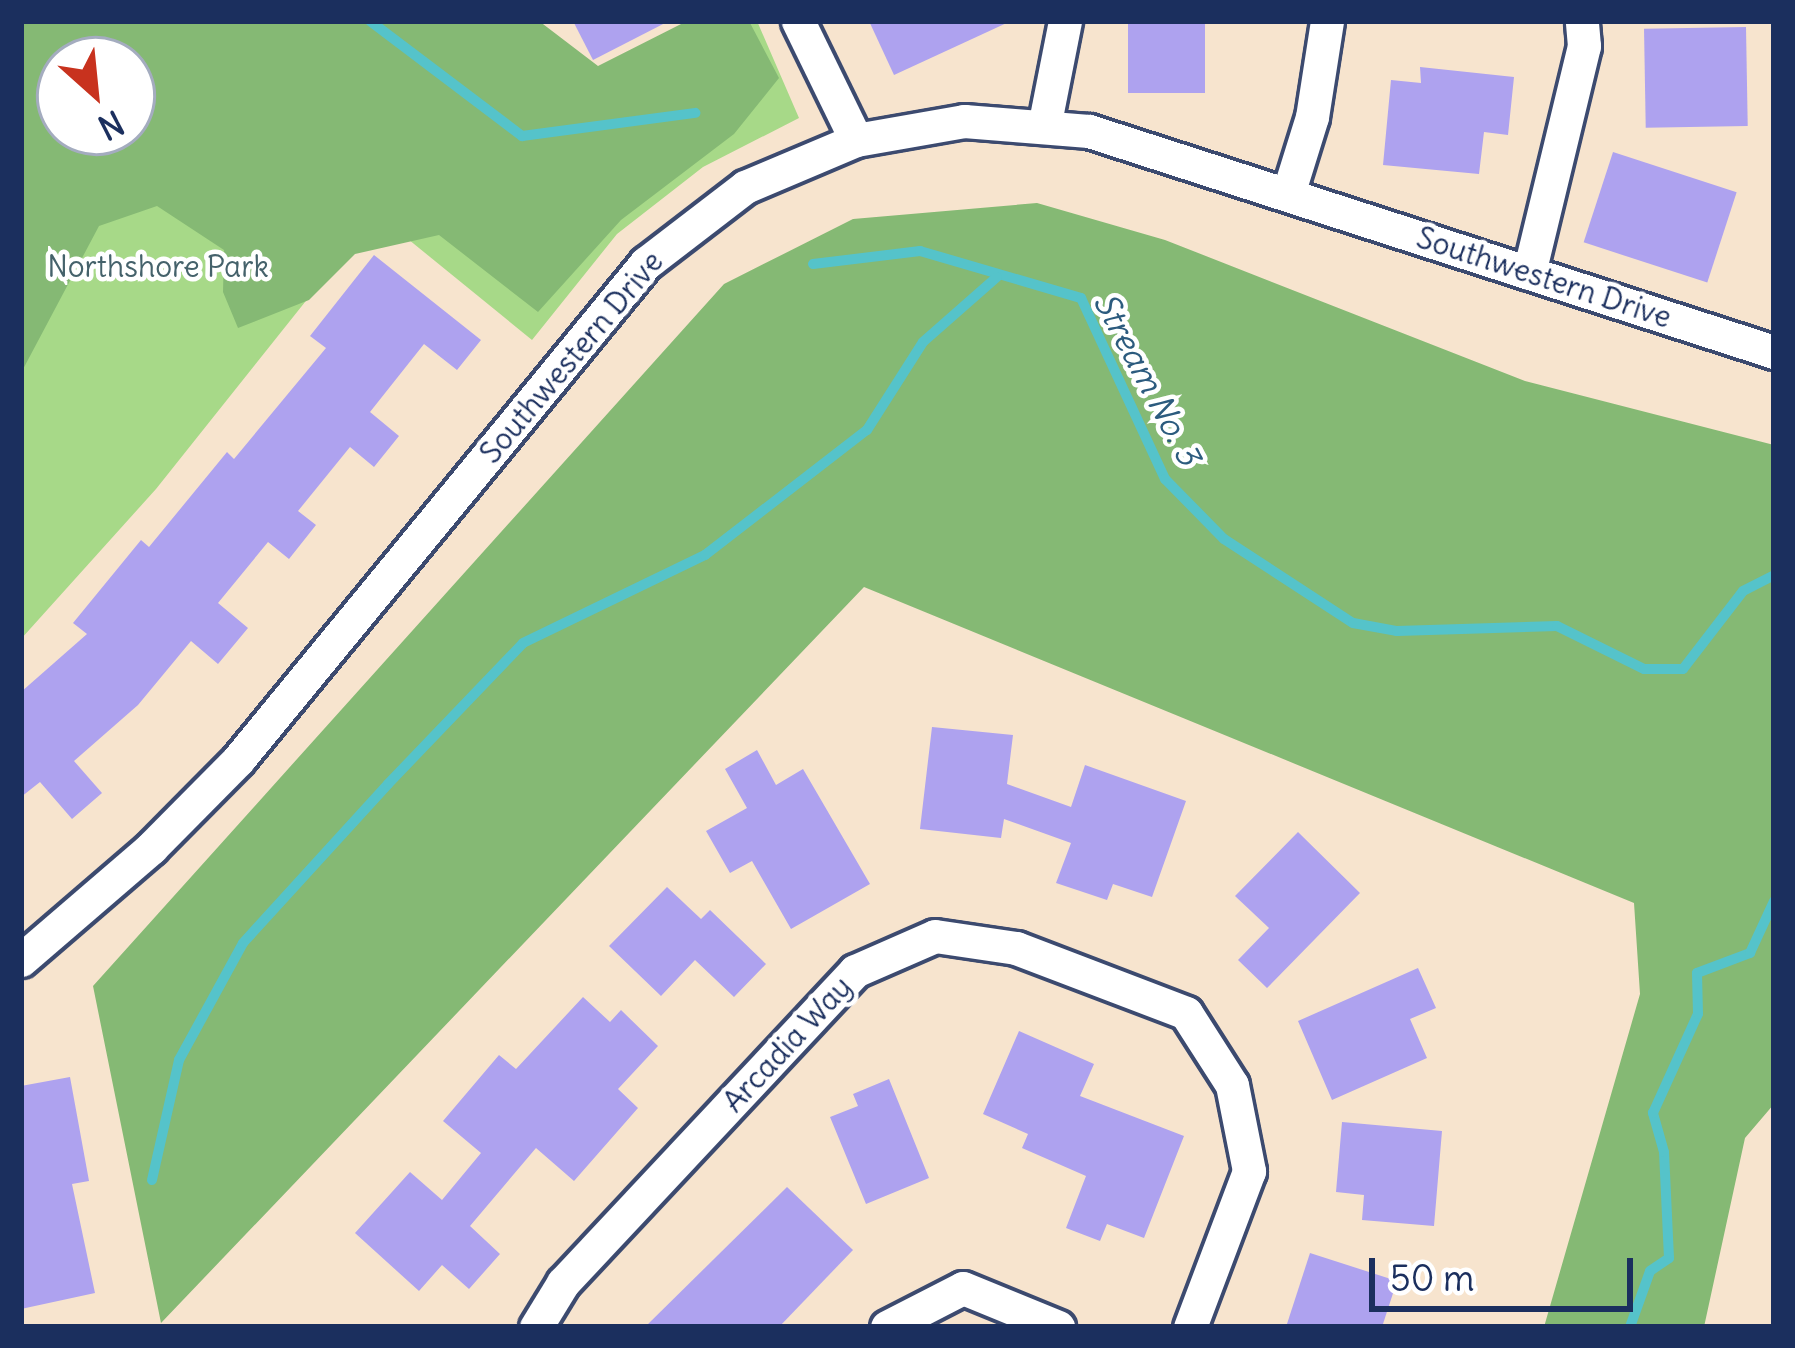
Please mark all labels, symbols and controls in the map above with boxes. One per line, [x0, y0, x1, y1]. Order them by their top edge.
north arrow [36, 36, 156, 156]
text: N [91, 102, 131, 149]
street label: Southwestern Drive [1412, 219, 1676, 335]
street label: Southwestern Drive [472, 244, 670, 470]
park label: Northshore Park [47, 248, 269, 284]
water label: Stream No. 3 [1085, 286, 1209, 472]
street label: Arcadia Way [715, 969, 859, 1119]
scale bar [1375, 1234, 1639, 1308]
text: 50 m [1390, 1256, 1475, 1301]

